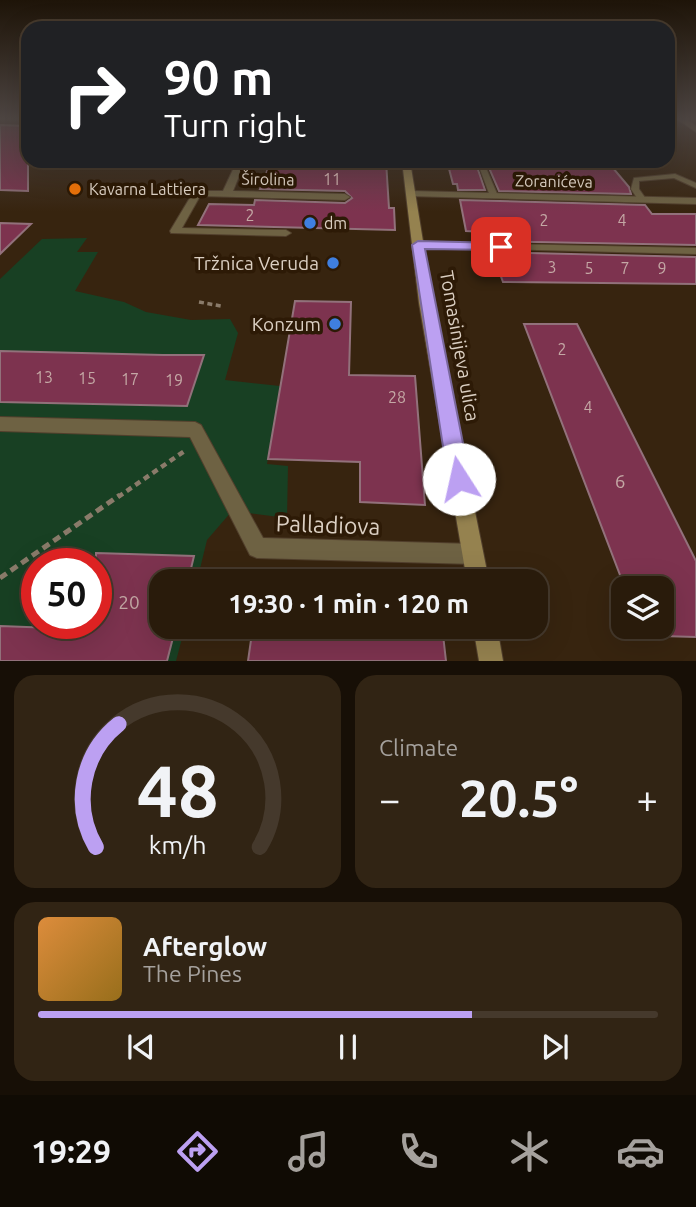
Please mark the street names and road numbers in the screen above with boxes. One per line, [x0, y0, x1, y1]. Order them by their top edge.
street label: Širolina [241, 169, 295, 188]
street label: Zoranićeva [515, 171, 593, 191]
street label: Tomasinijeva ulica [436, 269, 484, 423]
street label: Palladiova [275, 510, 381, 539]

